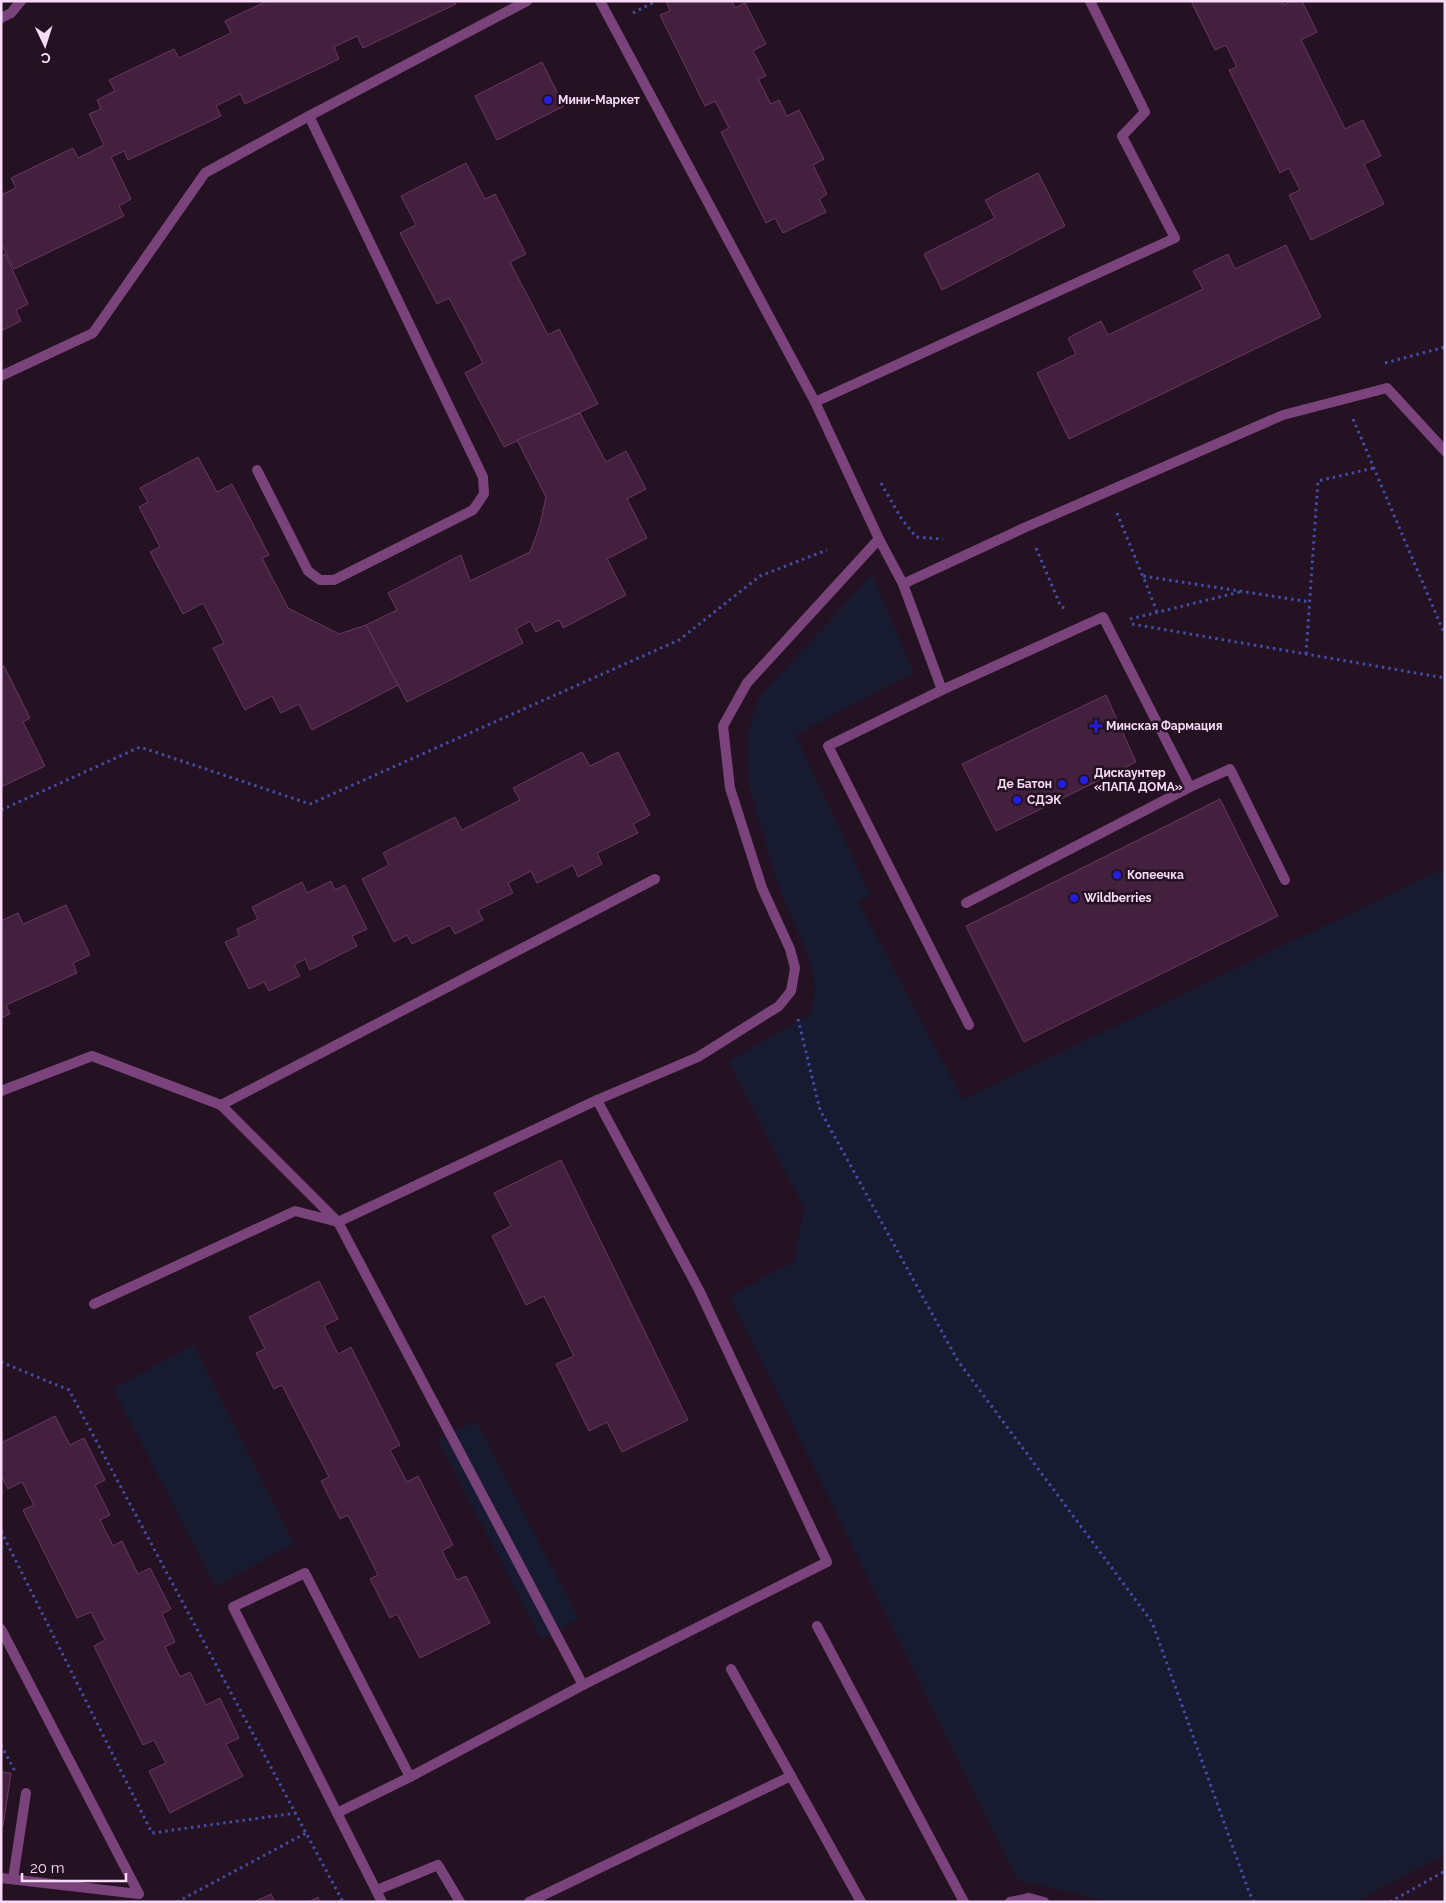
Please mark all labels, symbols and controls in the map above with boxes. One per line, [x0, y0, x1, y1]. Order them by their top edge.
north arrow [20, 20, 70, 70]
text: С [40, 50, 51, 66]
place label: Мини-Маркет [558, 93, 640, 107]
marker: Мини-Маркет [542, 94, 554, 106]
place label: Минская Фармация [1106, 719, 1222, 733]
marker: Минская Фармация [1090, 720, 1102, 732]
place label: Дискаунтер «ПАПА ДОМА» [1094, 766, 1183, 794]
marker: Дискаунтер «ПАПА ДОМА» [1078, 774, 1090, 786]
place label: Де Батон [997, 777, 1052, 791]
marker: Де Батон [1056, 778, 1068, 790]
place label: СДЭК [1027, 793, 1062, 807]
marker: СДЭК [1011, 794, 1023, 806]
place label: Копеечка [1127, 868, 1184, 882]
marker: Копеечка [1111, 869, 1123, 881]
place label: Wildberries [1084, 891, 1152, 905]
marker: Wildberries [1068, 892, 1080, 904]
scale bar [22, 1850, 126, 1882]
text: 20 m [30, 1859, 65, 1877]

